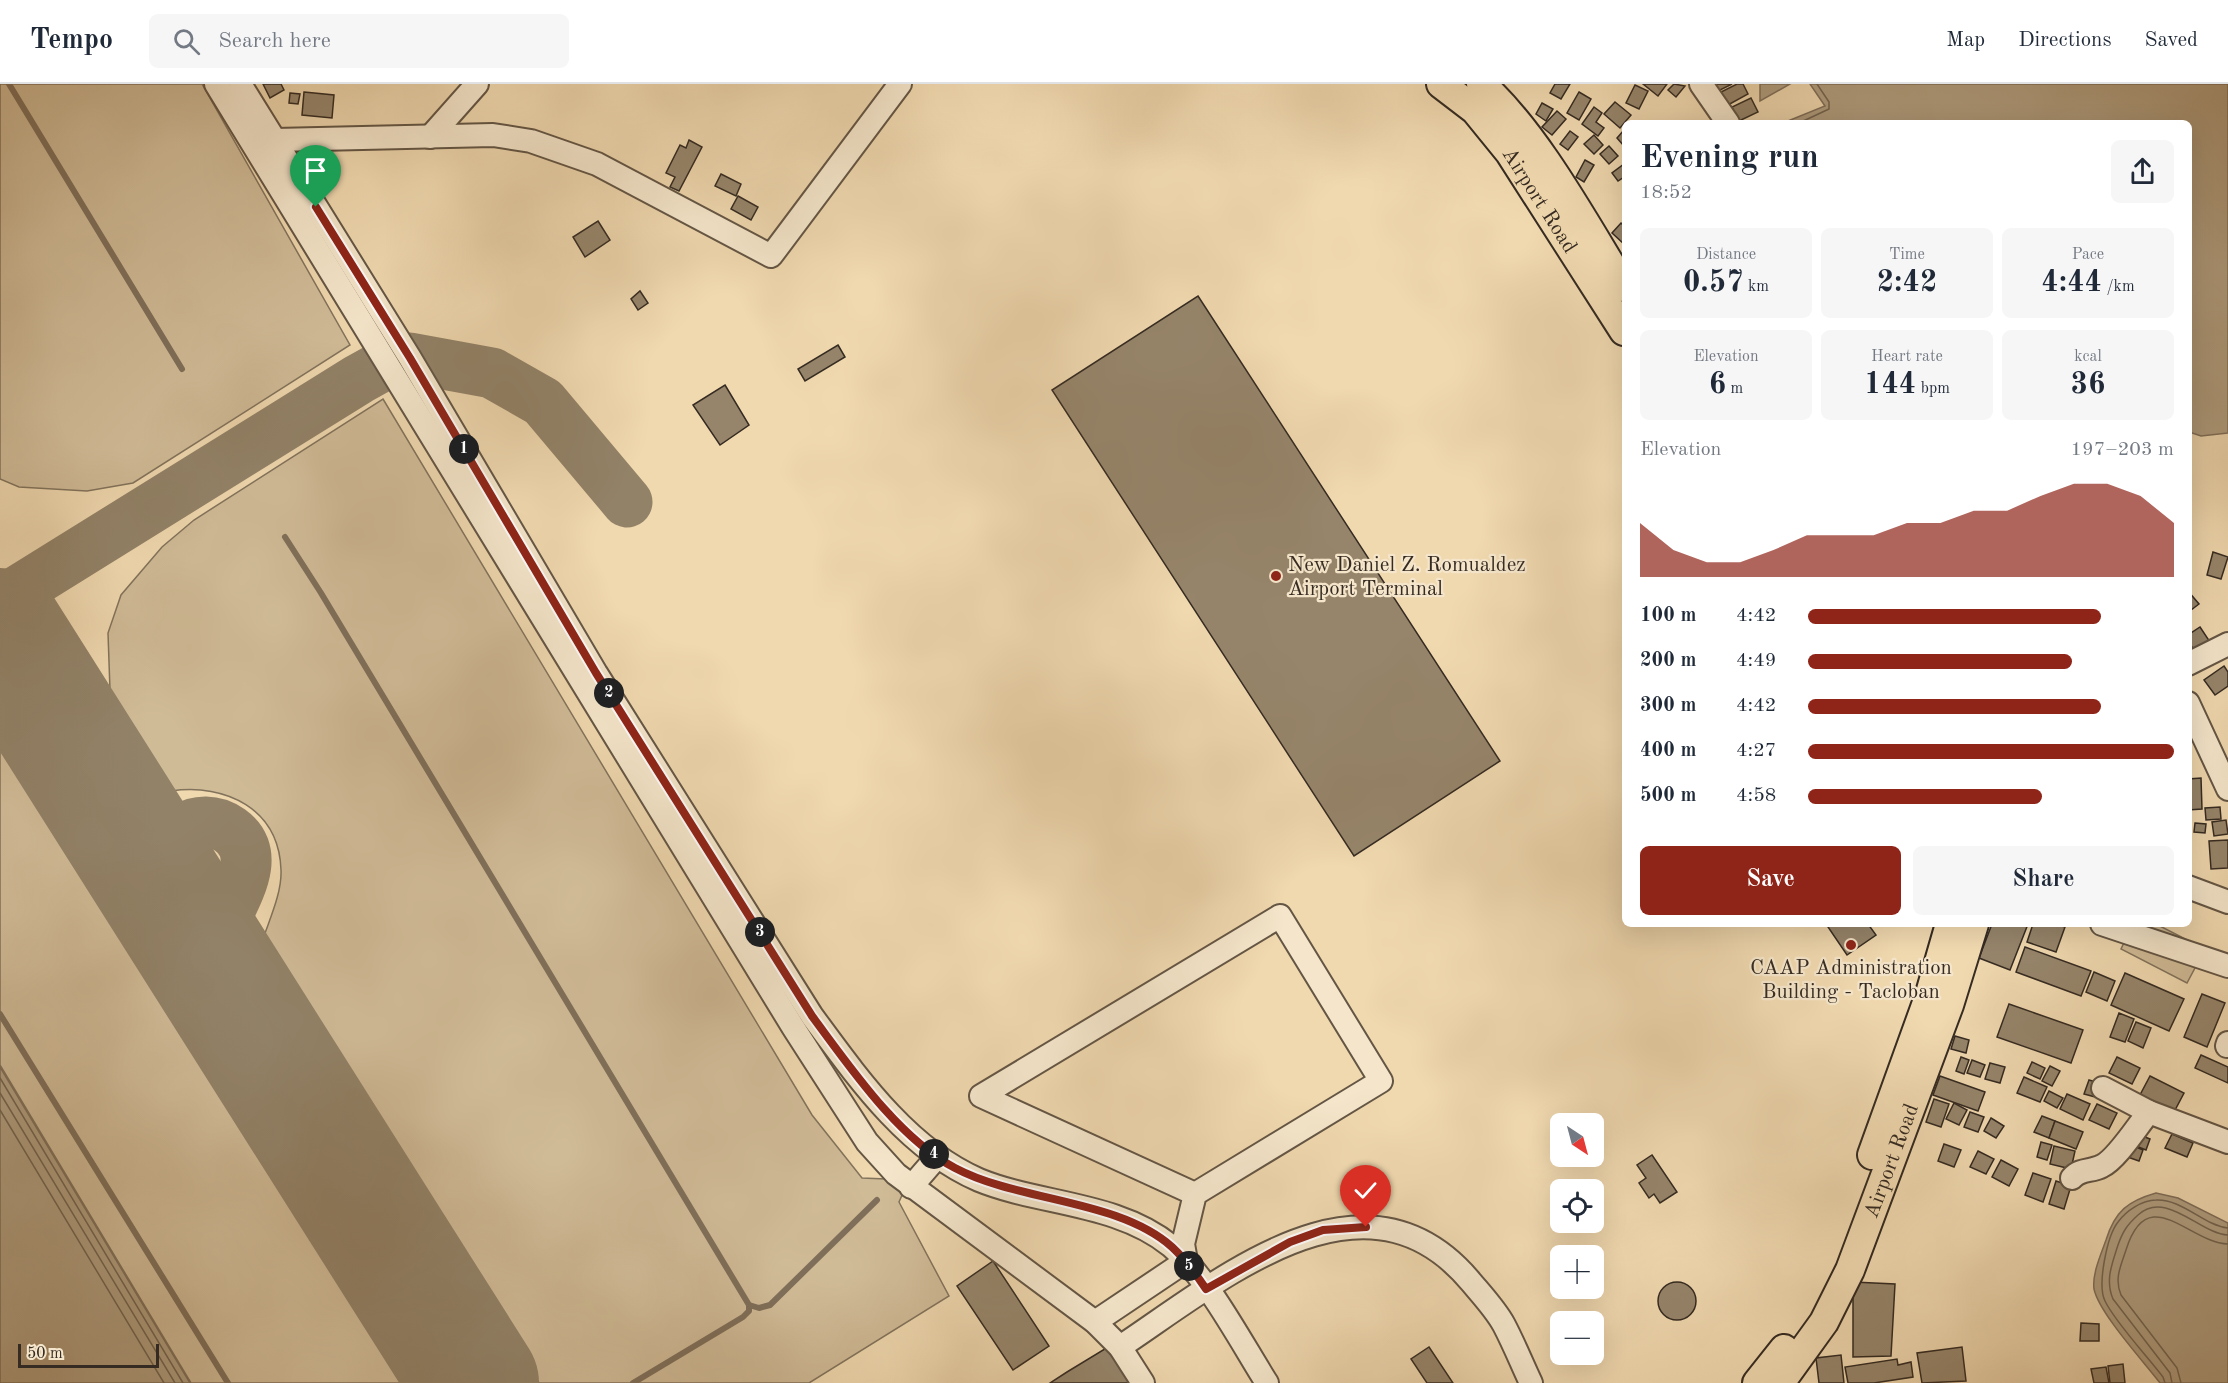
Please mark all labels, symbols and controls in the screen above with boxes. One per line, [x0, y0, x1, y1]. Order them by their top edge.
search box [149, 14, 569, 68]
icon: search [170, 25, 203, 58]
text: Tempo [30, 27, 113, 55]
text: Search here [218, 30, 331, 52]
text: Map [1946, 30, 1985, 51]
text: Directions [2018, 30, 2112, 51]
text: Saved [2145, 30, 2198, 51]
button: share [2111, 140, 2174, 203]
text: Evening run [1640, 142, 1819, 175]
street label: Airport Road [1498, 144, 1580, 257]
pin [290, 145, 341, 207]
icon: arrive [299, 154, 332, 187]
text: 18:52 [1640, 183, 1692, 203]
text: Distance [1696, 247, 1756, 263]
text: Time [1889, 247, 1925, 263]
text: Pace [2072, 247, 2104, 263]
text: 0.57 [1683, 268, 1744, 298]
text: 2:42 [1877, 268, 1937, 298]
text: 4:44 [2041, 268, 2102, 298]
text: km [1744, 279, 1769, 295]
text: /km [2102, 279, 2135, 295]
text: Elevation [1693, 349, 1759, 365]
text: Heart rate [1871, 349, 1943, 365]
text: kcal [2074, 349, 2102, 365]
text: 6 [1709, 370, 1726, 400]
text: 144 [1864, 370, 1916, 400]
text: 36 [2071, 370, 2105, 400]
text: m [1726, 381, 1743, 397]
text: bpm [1916, 381, 1950, 397]
pin: 1 [449, 434, 479, 464]
text: Elevation [1640, 440, 1721, 460]
text: 197–203 m [2071, 440, 2174, 460]
text: 1 [459, 441, 469, 457]
place label: New Daniel Z. Romualdez Airport Terminal [1288, 555, 1526, 600]
marker: New Daniel Z. Romualdez Airport Terminal [1269, 569, 1283, 583]
text: 100 m [1640, 606, 1696, 626]
text: 4:42 [1736, 606, 1776, 626]
text: 200 m [1640, 651, 1696, 671]
text: 4:49 [1736, 651, 1776, 671]
pin: 2 [594, 678, 624, 708]
text: 2 [604, 685, 614, 701]
text: 300 m [1640, 696, 1696, 716]
text: 4:42 [1736, 696, 1776, 716]
text: 400 m [1640, 741, 1696, 761]
text: 4:27 [1736, 741, 1776, 761]
text: 500 m [1640, 786, 1696, 806]
text: 4:58 [1736, 786, 1776, 806]
button: Save [1640, 846, 1901, 915]
button: Share [1913, 846, 2174, 915]
pin: 3 [745, 917, 775, 947]
text: 3 [755, 924, 765, 940]
marker: CAAP Administration Building - Tacloban [1844, 938, 1858, 952]
place label: CAAP Administration Building - Tacloban [1750, 958, 1952, 1003]
street label: Airport Road [1861, 1101, 1923, 1221]
north arrow [1550, 1113, 1604, 1167]
map controls [1550, 1113, 1604, 1365]
pin: 4 [919, 1139, 949, 1169]
text: 4 [929, 1146, 939, 1162]
pin [1340, 1165, 1391, 1227]
icon: check [1349, 1174, 1382, 1207]
button: locate [1550, 1179, 1604, 1233]
button: + [1550, 1245, 1604, 1299]
pin: 5 [1174, 1251, 1204, 1281]
text: 5 [1184, 1258, 1194, 1274]
button: − [1550, 1311, 1604, 1365]
scale bar [18, 1341, 159, 1368]
text: 50 m [27, 1346, 63, 1362]

